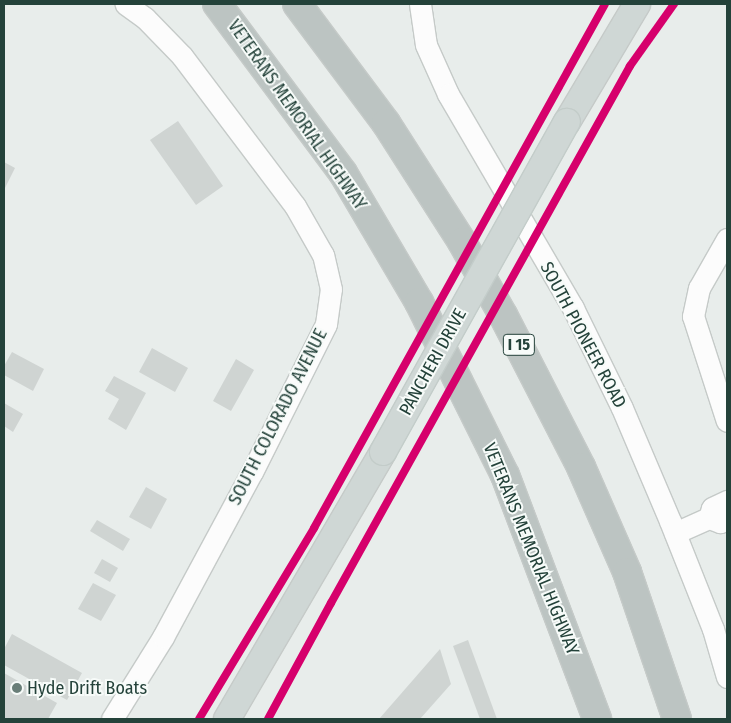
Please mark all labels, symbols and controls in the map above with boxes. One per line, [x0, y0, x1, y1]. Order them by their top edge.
street label: VETERANS MEMORIAL HIGHWAY [223, 16, 371, 214]
street label: SOUTH PIONEER ROAD [535, 258, 631, 412]
street label: PANCHERI DRIVE [395, 305, 471, 419]
street label: SOUTH COLORADO AVENUE [224, 325, 332, 509]
road number: I 15 [503, 332, 535, 358]
street label: VETERANS MEMORIAL HIGHWAY [478, 440, 584, 658]
place label: Hyde Drift Boats [27, 677, 147, 699]
marker: Hyde Drift Boats [11, 682, 23, 694]

